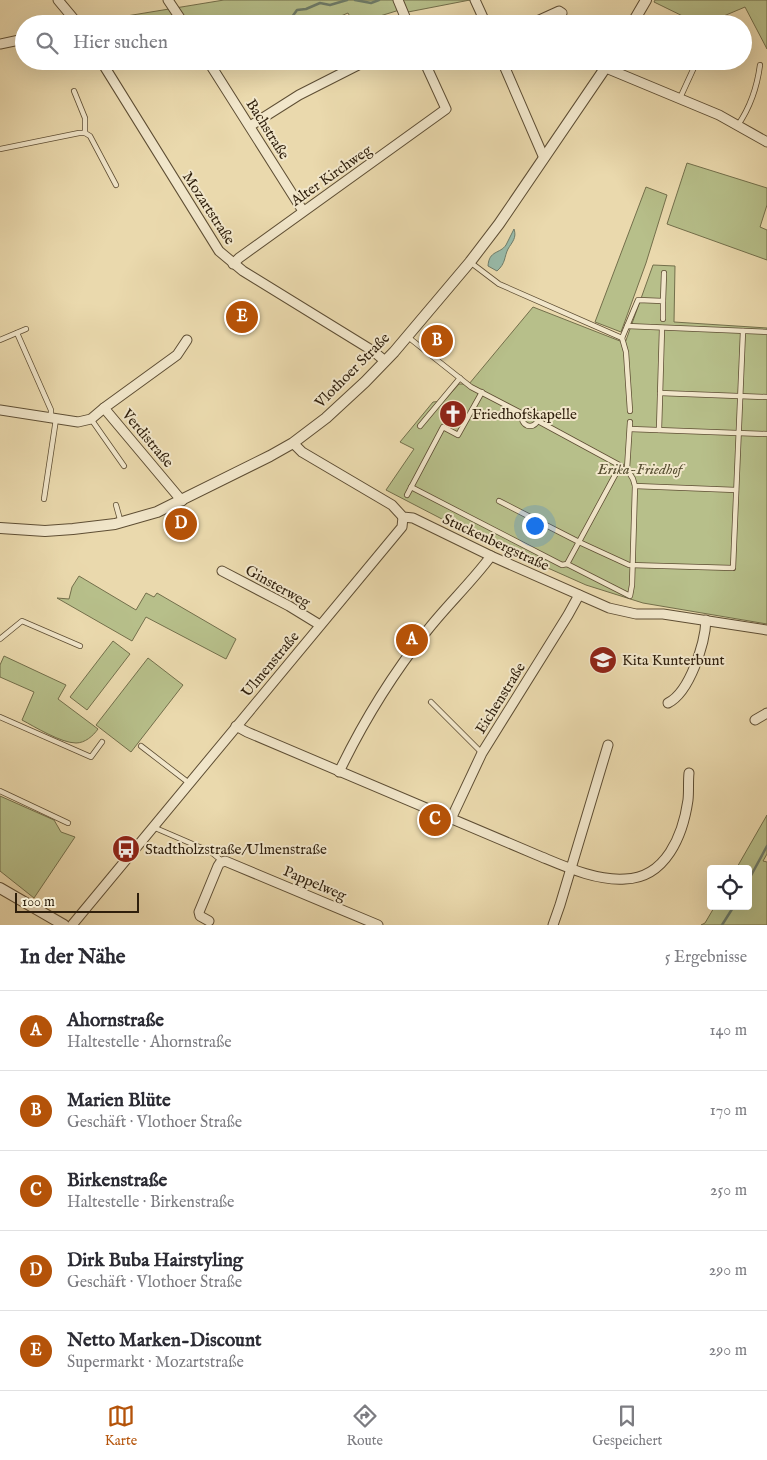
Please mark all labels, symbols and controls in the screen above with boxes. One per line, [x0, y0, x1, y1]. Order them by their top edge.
search box [15, 15, 752, 70]
icon: search [33, 29, 61, 57]
text: Hier suchen [73, 31, 168, 55]
street label: Bachstraße [242, 95, 294, 163]
street label: Alter Kirchweg [286, 140, 376, 211]
street label: Mozartstraße [178, 168, 239, 248]
pin: E [226, 298, 258, 336]
pin: B [421, 322, 453, 360]
street label: Vlothoer Straße [310, 329, 394, 413]
church icon: Friedhofskapelle [438, 399, 468, 429]
street label: Verdistraße [117, 404, 178, 472]
place label: Friedhofskapelle [472, 405, 577, 424]
park label: Erika-Friedhof [597, 460, 686, 479]
pin: D [165, 505, 197, 543]
street label: Stuckenbergstraße [439, 509, 552, 575]
your location [522, 513, 548, 539]
street label: Ginsterweg [242, 561, 314, 613]
pin: A [396, 621, 428, 659]
street label: Ulmenstraße [237, 627, 304, 701]
school or university icon: Kita Kunterbunt [588, 645, 618, 675]
place label: Kita Kunterbunt [622, 651, 725, 670]
street label: Eichenstraße [471, 659, 530, 737]
pin: C [419, 801, 451, 839]
bus stop icon: Stadtholzstraße/Ulmenstraße [111, 834, 141, 864]
place label: Stadtholzstraße/Ulmenstraße [145, 840, 327, 859]
street label: Pappelweg [280, 862, 350, 906]
map controls [707, 865, 752, 910]
button: locate [707, 865, 752, 910]
scale bar [15, 890, 139, 913]
text: 100 m [22, 893, 55, 911]
text: In der Nähe [20, 944, 126, 971]
text: 5 Ergebnisse [665, 948, 747, 968]
text: Ahornstraße [67, 1009, 164, 1033]
text: A [31, 1021, 41, 1041]
text: 140 m [709, 1021, 747, 1041]
text: Haltestelle · Ahornstraße [67, 1033, 232, 1053]
text: Marien Blüte [67, 1089, 171, 1113]
text: B [31, 1101, 41, 1121]
text: 170 m [710, 1101, 747, 1121]
text: Geschäft · Vlothoer Straße [67, 1113, 242, 1133]
text: Birkenstraße [67, 1169, 167, 1193]
text: C [30, 1181, 42, 1201]
text: 250 m [710, 1181, 747, 1201]
text: Haltestelle · Birkenstraße [67, 1193, 234, 1213]
text: Dirk Buba Hairstyling [67, 1249, 243, 1273]
text: D [30, 1261, 42, 1281]
text: 290 m [709, 1261, 747, 1281]
text: Geschäft · Vlothoer Straße [67, 1273, 242, 1293]
text: Netto Marken-Discount [67, 1329, 262, 1353]
text: E [30, 1341, 42, 1361]
text: 290 m [709, 1341, 747, 1361]
text: Supermarkt · Mozartstraße [67, 1353, 244, 1373]
tab: Karte [105, 1402, 137, 1450]
tab: Route [346, 1402, 383, 1450]
tab: Gespeichert [592, 1402, 662, 1450]

